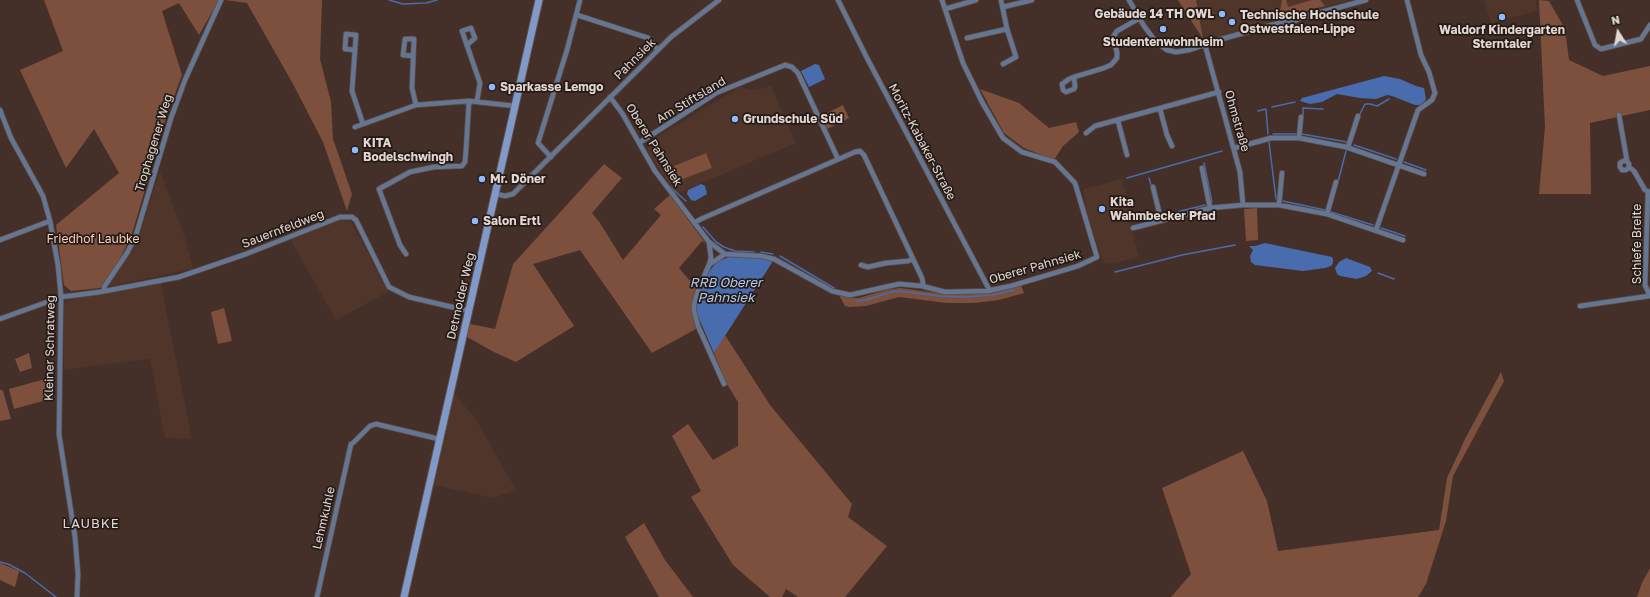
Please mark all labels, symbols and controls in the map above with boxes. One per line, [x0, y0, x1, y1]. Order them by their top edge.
place label: Gebäude 14 TH OWL [1095, 7, 1214, 21]
place label: Technische Hochschule Ostwestfalen-Lippe [1240, 8, 1379, 36]
marker: Gebäude 14 TH OWL [1217, 9, 1227, 19]
marker: Waldorf Kindergarten Sterntaler [1497, 12, 1507, 22]
north arrow [1598, 12, 1638, 52]
text: N [1610, 13, 1621, 27]
marker: Technische Hochschule Ostwestfalen-Lippe [1227, 17, 1237, 27]
place label: Waldorf Kindergarten Sterntaler [1439, 23, 1565, 51]
marker: Studentenwohnheim [1158, 24, 1168, 34]
street label: Pahnsiek [611, 35, 659, 83]
place label: Studentenwohnheim [1103, 35, 1223, 49]
street label: Am Stiftsland [654, 74, 728, 126]
place label: Sparkasse Lemgo [500, 80, 603, 94]
street label: Moritz-Kabaker-Straße [885, 81, 959, 203]
marker: Sparkasse Lemgo [487, 82, 497, 92]
street label: Ohmstraße [1221, 89, 1253, 153]
street label: Trophagener Weg [132, 92, 176, 194]
street label: Oberer Pahnsiek [623, 101, 685, 189]
place label: Grundschule Süd [743, 112, 843, 126]
marker: Grundschule Süd [730, 114, 740, 124]
place label: KITA Bodelschwingh [363, 136, 453, 164]
marker: KITA Bodelschwingh [350, 145, 360, 155]
place label: Mr. Döner [490, 172, 546, 186]
marker: Mr. Döner [477, 174, 487, 184]
place label: Kita Wahmbecker Pfad [1110, 195, 1216, 223]
marker: Kita Wahmbecker Pfad [1097, 204, 1107, 214]
street label: Schiefe Breite [1630, 204, 1644, 284]
street label: Sauernfeldweg [240, 207, 326, 251]
place label: Salon Ertl [483, 214, 541, 228]
marker: Salon Ertl [470, 216, 480, 226]
park label: Friedhof Laubke [46, 232, 140, 246]
street label: Oberer Pahnsiek [987, 247, 1083, 287]
street label: Detmolder Weg [444, 251, 478, 341]
water label: RRB Oberer Pahnsiek [690, 275, 762, 306]
street label: Kleiner Schratweg [42, 295, 58, 401]
street label: Lehmkuhle [310, 485, 338, 551]
district label: LAUBKE [62, 516, 120, 532]

